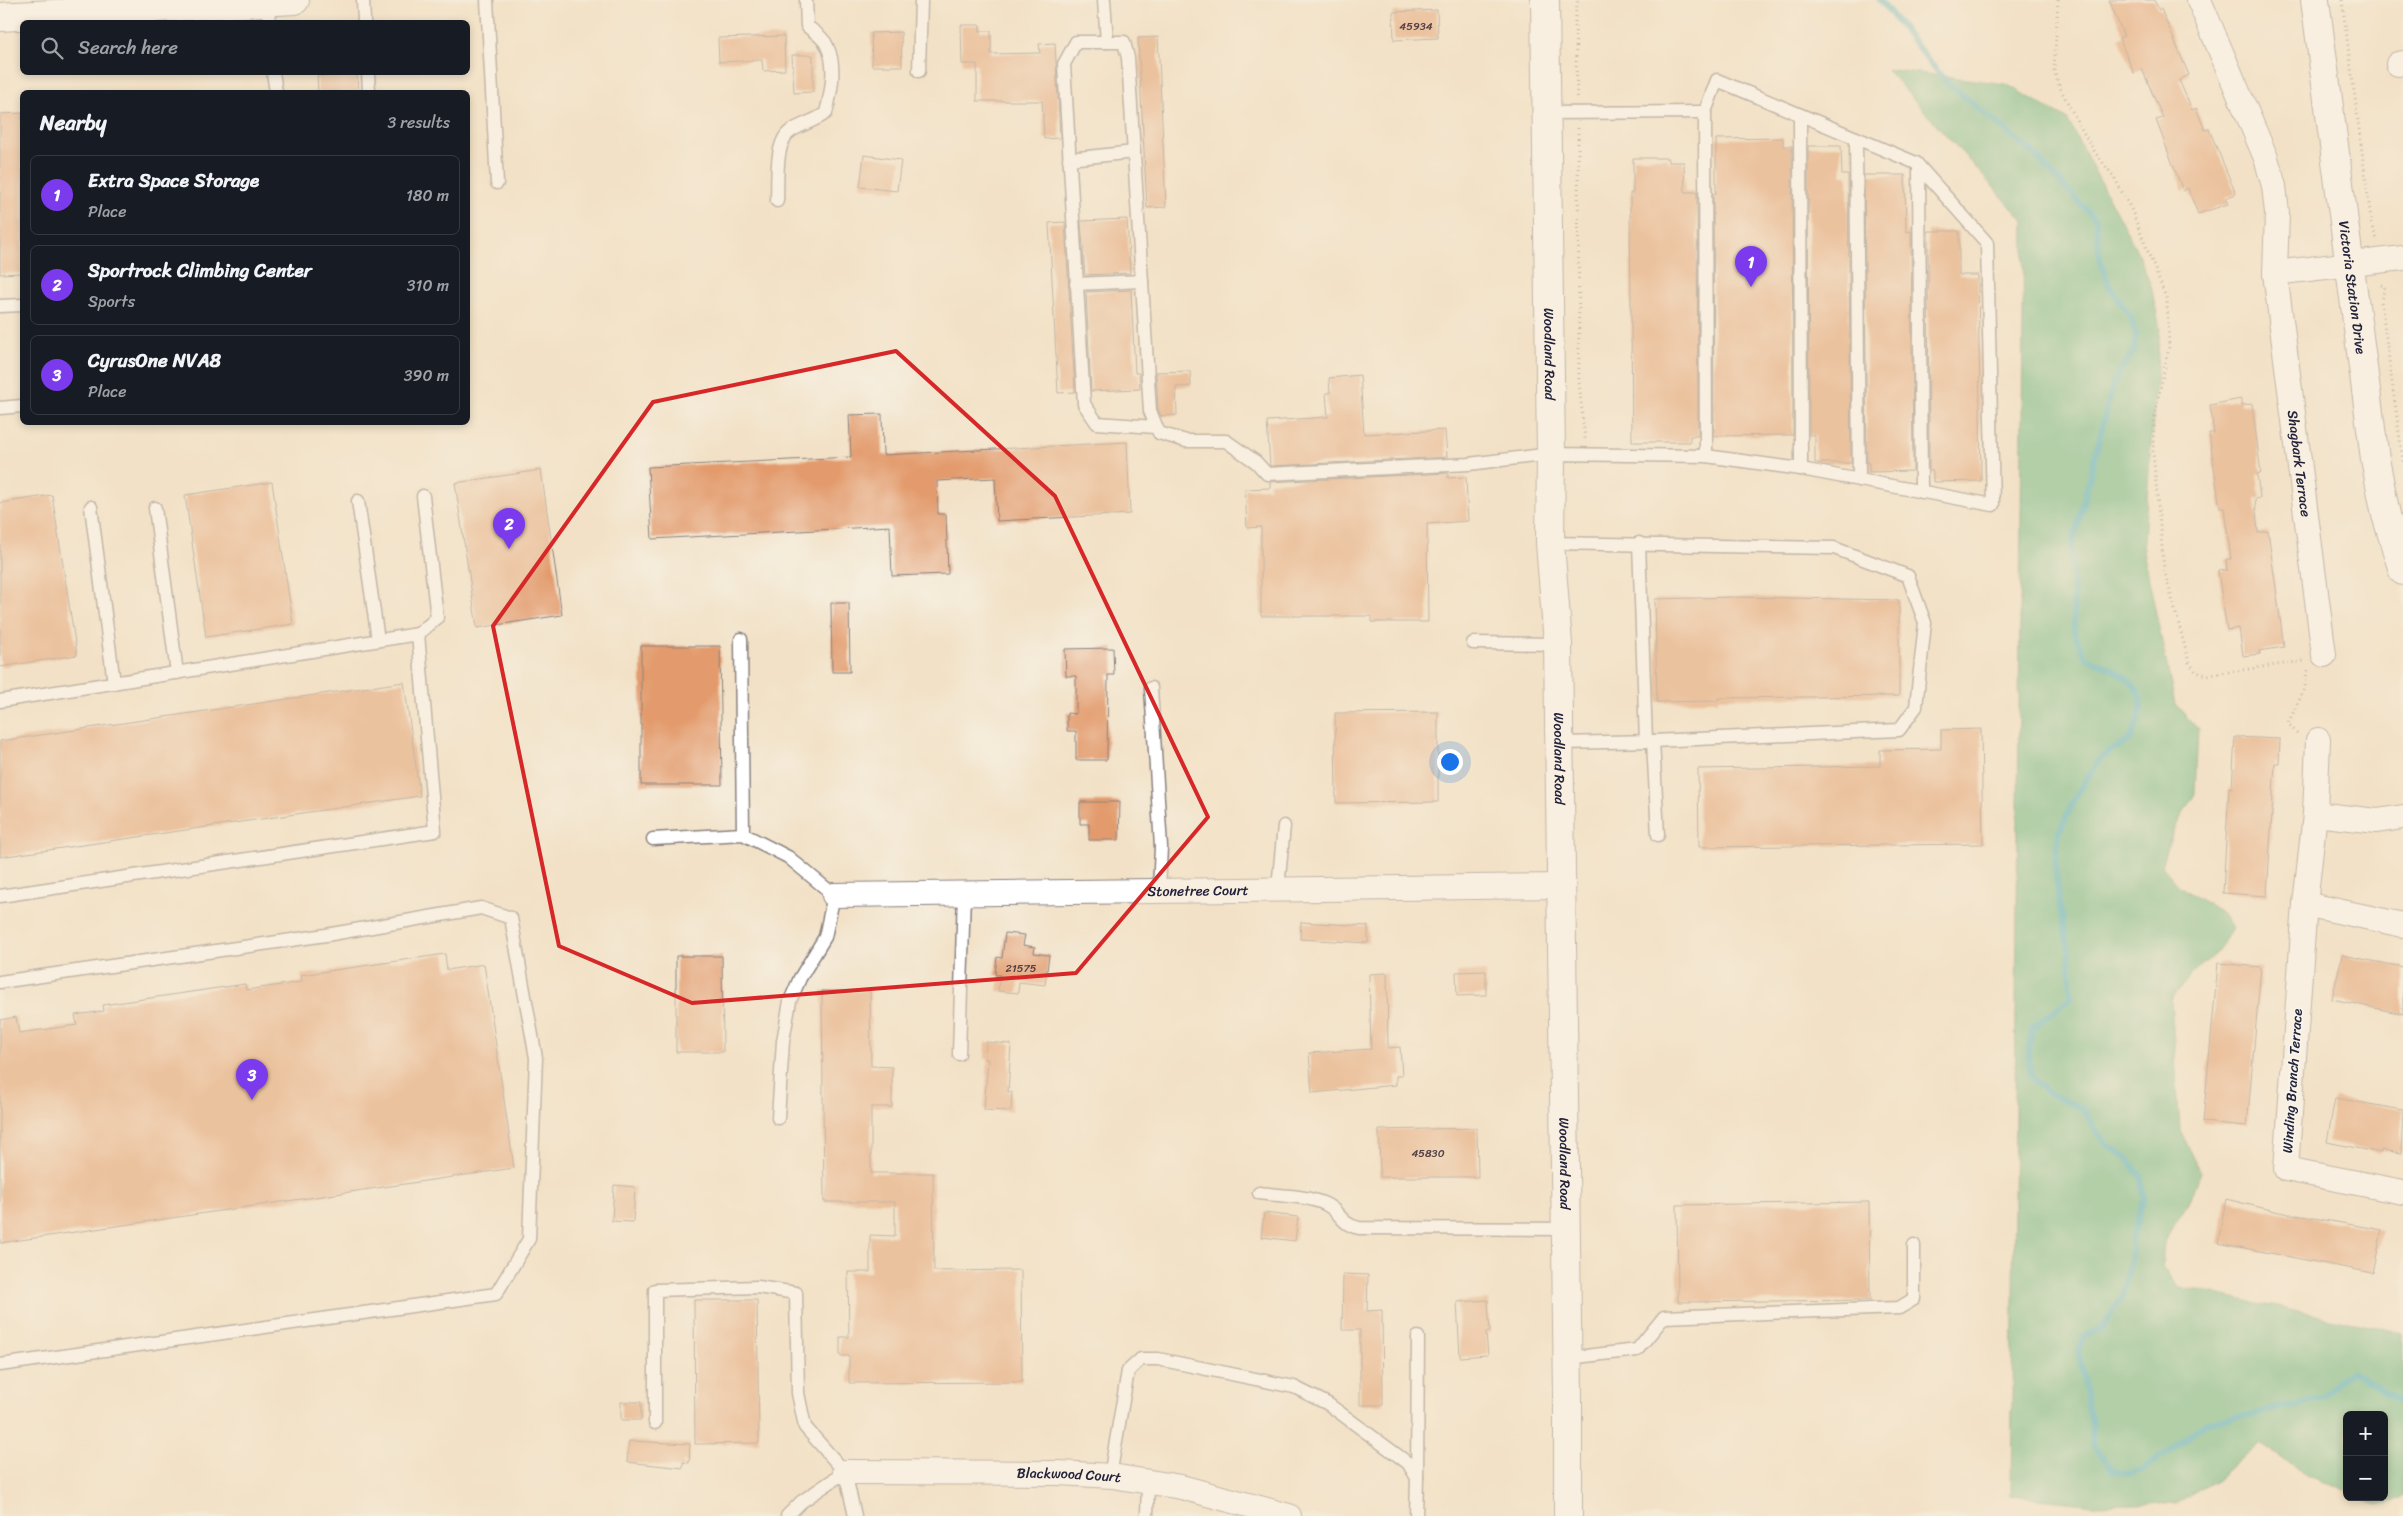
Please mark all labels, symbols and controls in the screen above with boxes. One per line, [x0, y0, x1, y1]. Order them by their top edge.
house number: 45934 [1399, 17, 1433, 36]
search box [20, 20, 470, 75]
text: Search here [78, 31, 178, 64]
icon: search [38, 34, 66, 62]
text: Nearby [40, 104, 106, 142]
text: 3 results [387, 108, 450, 137]
text: Extra Space Storage [88, 164, 259, 197]
text: 1 [54, 181, 60, 210]
text: 180 m [406, 181, 449, 210]
text: Place [88, 197, 127, 226]
street label: Victoria Station Drive [2331, 219, 2373, 356]
pin: 1 [1735, 246, 1767, 287]
text: Sportrock Climbing Center [88, 254, 311, 287]
text: 2 [52, 271, 62, 300]
text: 310 m [407, 271, 449, 300]
text: Sports [88, 287, 135, 316]
street label: Woodland Road [1536, 308, 1562, 402]
text: CyrusOne NVA8 [88, 344, 221, 377]
text: 3 [53, 361, 61, 390]
text: 390 m [404, 361, 449, 390]
text: Place [88, 377, 127, 406]
street label: Shagbark Terrace [2280, 409, 2318, 519]
pin: 2 [493, 508, 525, 549]
street label: Woodland Road [1546, 712, 1572, 806]
your location [1437, 749, 1463, 775]
street label: Stonetree Court [1147, 878, 1249, 904]
house number: 21575 [1006, 959, 1037, 978]
street label: Winding Branch Terrace [2275, 1008, 2310, 1154]
pin: 3 [236, 1059, 268, 1100]
street label: Woodland Road [1551, 1117, 1578, 1211]
house number: 45830 [1411, 1144, 1445, 1163]
map controls [2343, 1411, 2388, 1501]
button: + [2343, 1411, 2388, 1456]
button: − [2343, 1456, 2388, 1501]
street label: Blackwood Court [1017, 1461, 1123, 1490]

